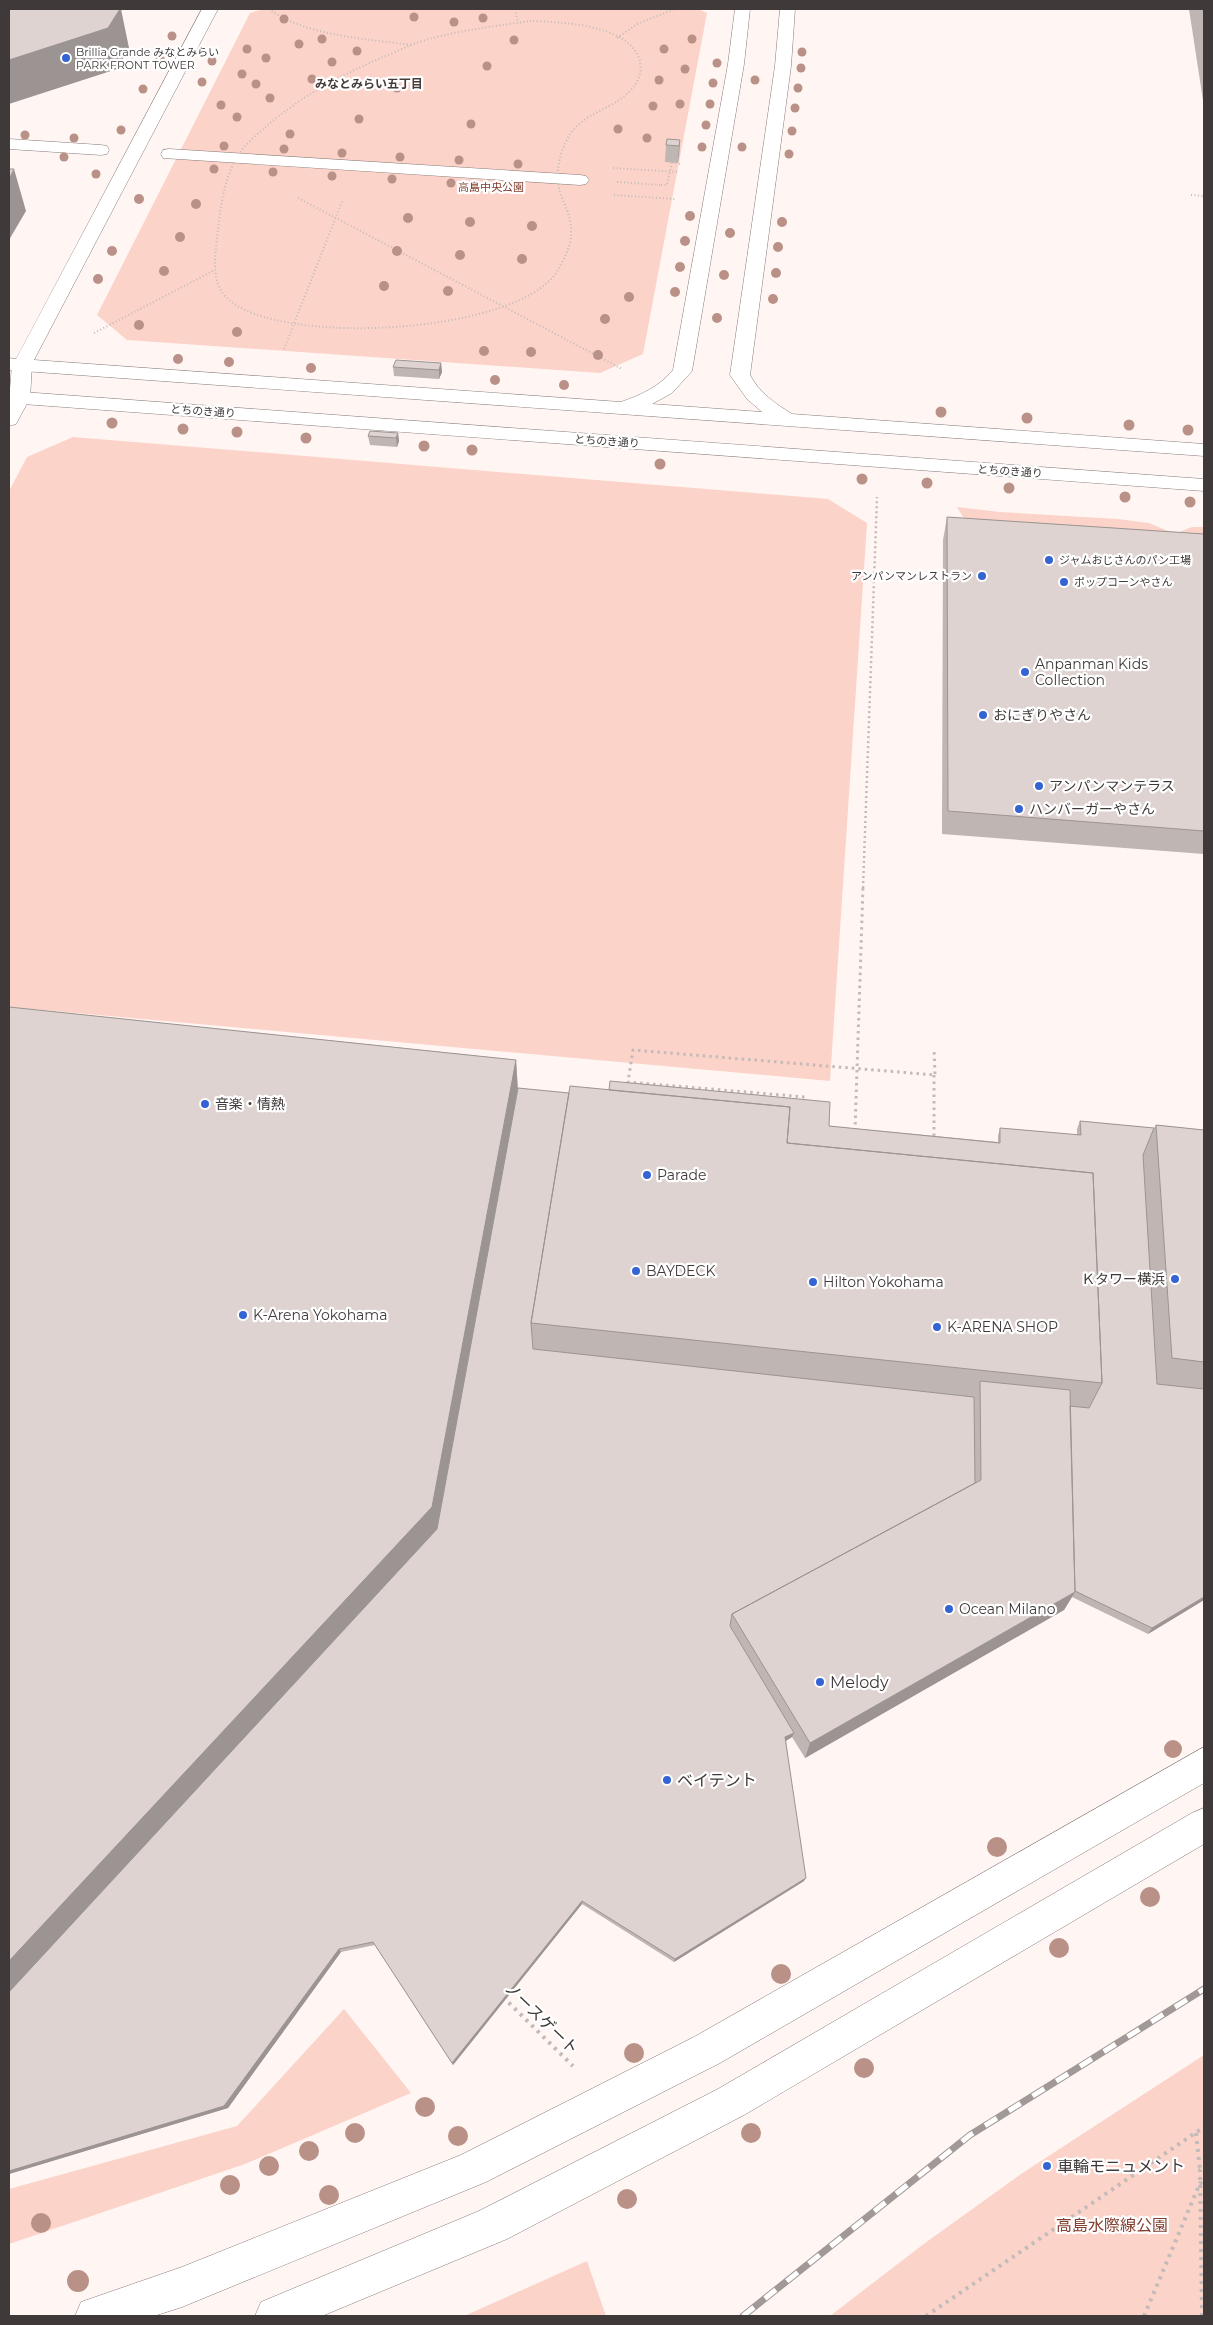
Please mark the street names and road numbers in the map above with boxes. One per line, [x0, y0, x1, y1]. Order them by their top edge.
street label: とちのき通り [170, 402, 236, 420]
street label: とちのき通り [574, 432, 640, 450]
street label: とちのき通り [977, 462, 1043, 480]
street label: ノースゲート [501, 1978, 582, 2058]

